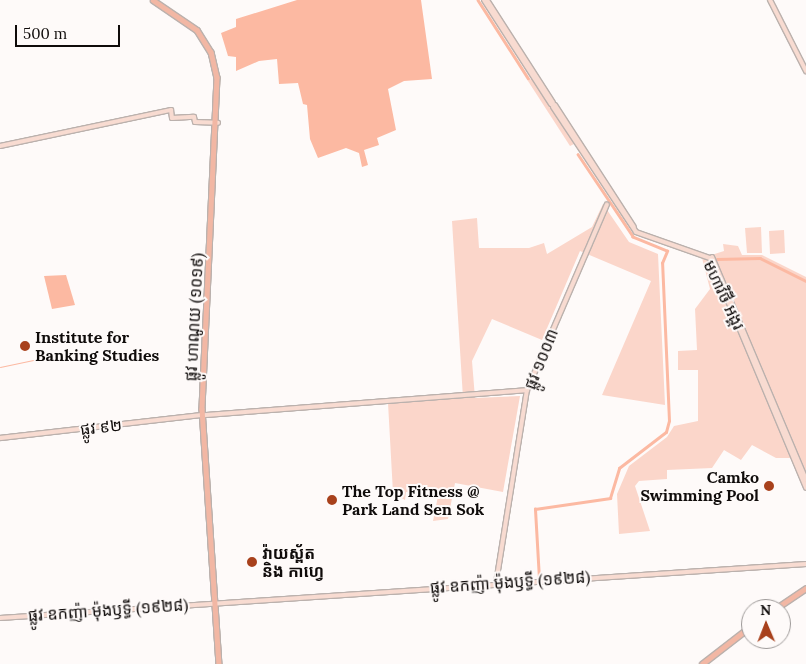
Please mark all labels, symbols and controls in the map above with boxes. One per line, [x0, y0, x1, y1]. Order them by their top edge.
scale bar [18, 15, 122, 47]
text: 500 m [23, 24, 67, 43]
street label: ផ្លូវ ហាណូយ (១០១៩) [181, 252, 207, 382]
street label: មហាវិថី អង្គរ [700, 257, 748, 333]
street label: ផ្លូវ ១០០៣ [520, 326, 562, 392]
place label: Institute for Banking Studies [35, 327, 159, 365]
marker: Institute for Banking Studies [19, 340, 31, 352]
street label: ផ្លូវ ៩២ [79, 415, 123, 439]
place label: Camko Swimming Pool [640, 467, 759, 505]
marker: Camko Swimming Pool [763, 480, 775, 492]
place label: The Top Fitness @ Park Land Sen Sok [342, 481, 484, 519]
marker: The Top Fitness @ Park Land Sen Sok [326, 494, 338, 506]
place label: វ៉ាយស្ព័ត និង កាហ្វេ [262, 543, 324, 581]
marker: វ៉ាយស្ព័ត និង កាហ្វេ [246, 556, 258, 568]
street label: ផ្លូវ ឧកញ៉ា ម៉ុងឫទ្ធី (១៩២៨) [429, 567, 591, 597]
street label: ផ្លូវ ឧកញ៉ា ម៉ុងឫទ្ធី (១៩២៨) [27, 595, 189, 625]
north arrow [741, 599, 791, 649]
text: N [760, 601, 771, 619]

